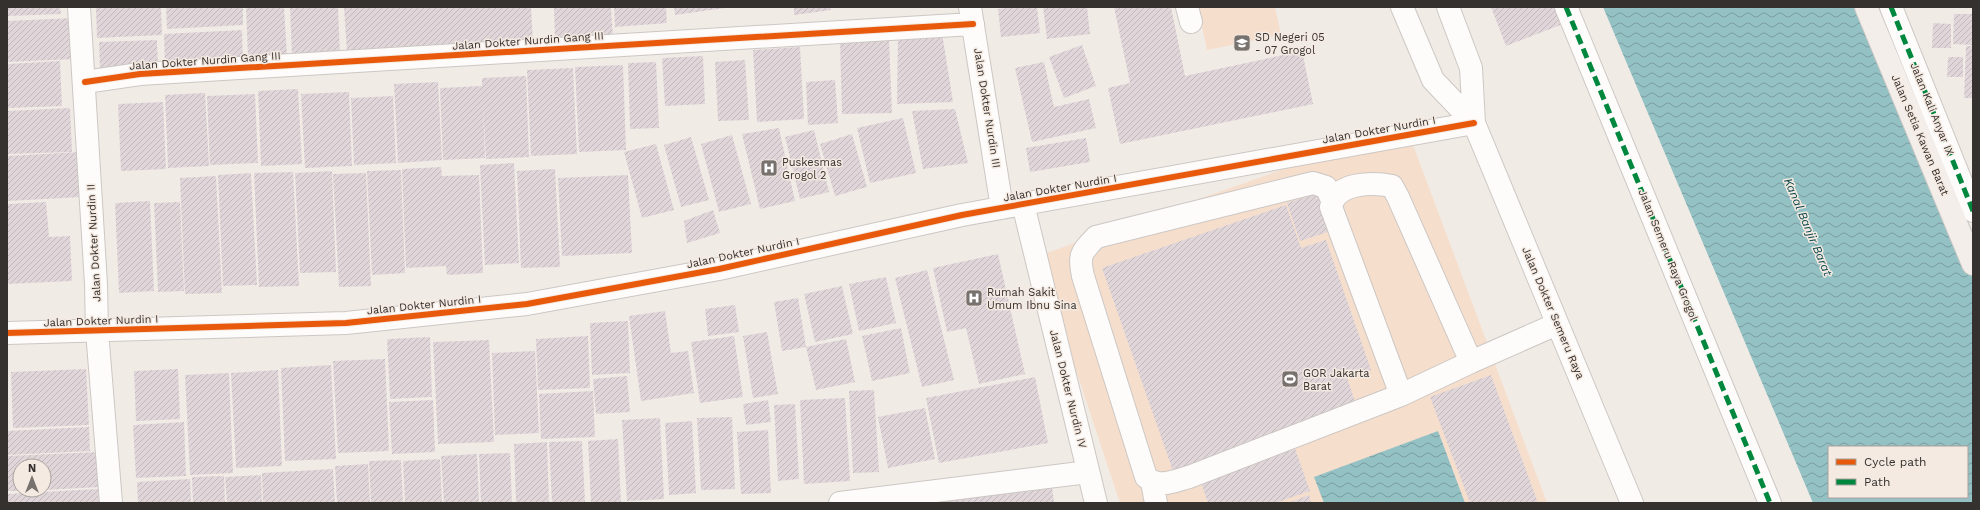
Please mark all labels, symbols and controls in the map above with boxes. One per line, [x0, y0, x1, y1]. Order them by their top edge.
street label: Jalan Dokter Nurdin Gang III [452, 29, 604, 53]
place label: SD Negeri 05 - 07 Grogol [1255, 31, 1325, 57]
school or university icon: SD Negeri 05 - 07 Grogol [1232, 33, 1252, 53]
street label: Jalan Dokter Nurdin III [971, 47, 1003, 169]
street label: Jalan Dokter Nurdin Gang III [129, 49, 281, 73]
street label: Jalan Kali Anyar IX [1907, 61, 1957, 158]
street label: Jalan Setia Kawan Barat [1889, 72, 1952, 198]
street label: Jalan Dokter Nurdin I [1321, 114, 1437, 146]
place label: Puskesmas Grogol 2 [782, 156, 842, 182]
hospital icon: Puskesmas Grogol 2 [759, 158, 779, 178]
street label: Jalan Dokter Nurdin I [1002, 172, 1118, 204]
water label: Kanal Banjir Barat [1781, 176, 1835, 278]
street label: Jalan Dokter Nurdin II [84, 184, 104, 302]
street label: Jalan Semeru Raya Grogol [1636, 187, 1701, 323]
street label: Jalan Dokter Nurdin I [685, 235, 801, 271]
street label: Jalan Dokter Semeru Raya [1519, 245, 1587, 381]
place label: Rumah Sakit Umum Ibnu Sina [987, 286, 1077, 312]
hospital icon: Rumah Sakit Umum Ibnu Sina [964, 288, 984, 308]
street label: Jalan Dokter Nurdin I [366, 293, 482, 317]
street label: Jalan Dokter Nurdin I [43, 312, 159, 330]
street label: Jalan Dokter Nurdin IV [1047, 328, 1089, 450]
place label: GOR Jakarta Barat [1303, 367, 1370, 393]
sports icon: GOR Jakarta Barat [1280, 369, 1300, 389]
legend [1828, 446, 1968, 498]
text: Cycle path [1864, 455, 1926, 469]
north arrow [12, 458, 52, 498]
text: N [28, 462, 36, 475]
text: Path [1864, 475, 1890, 489]

